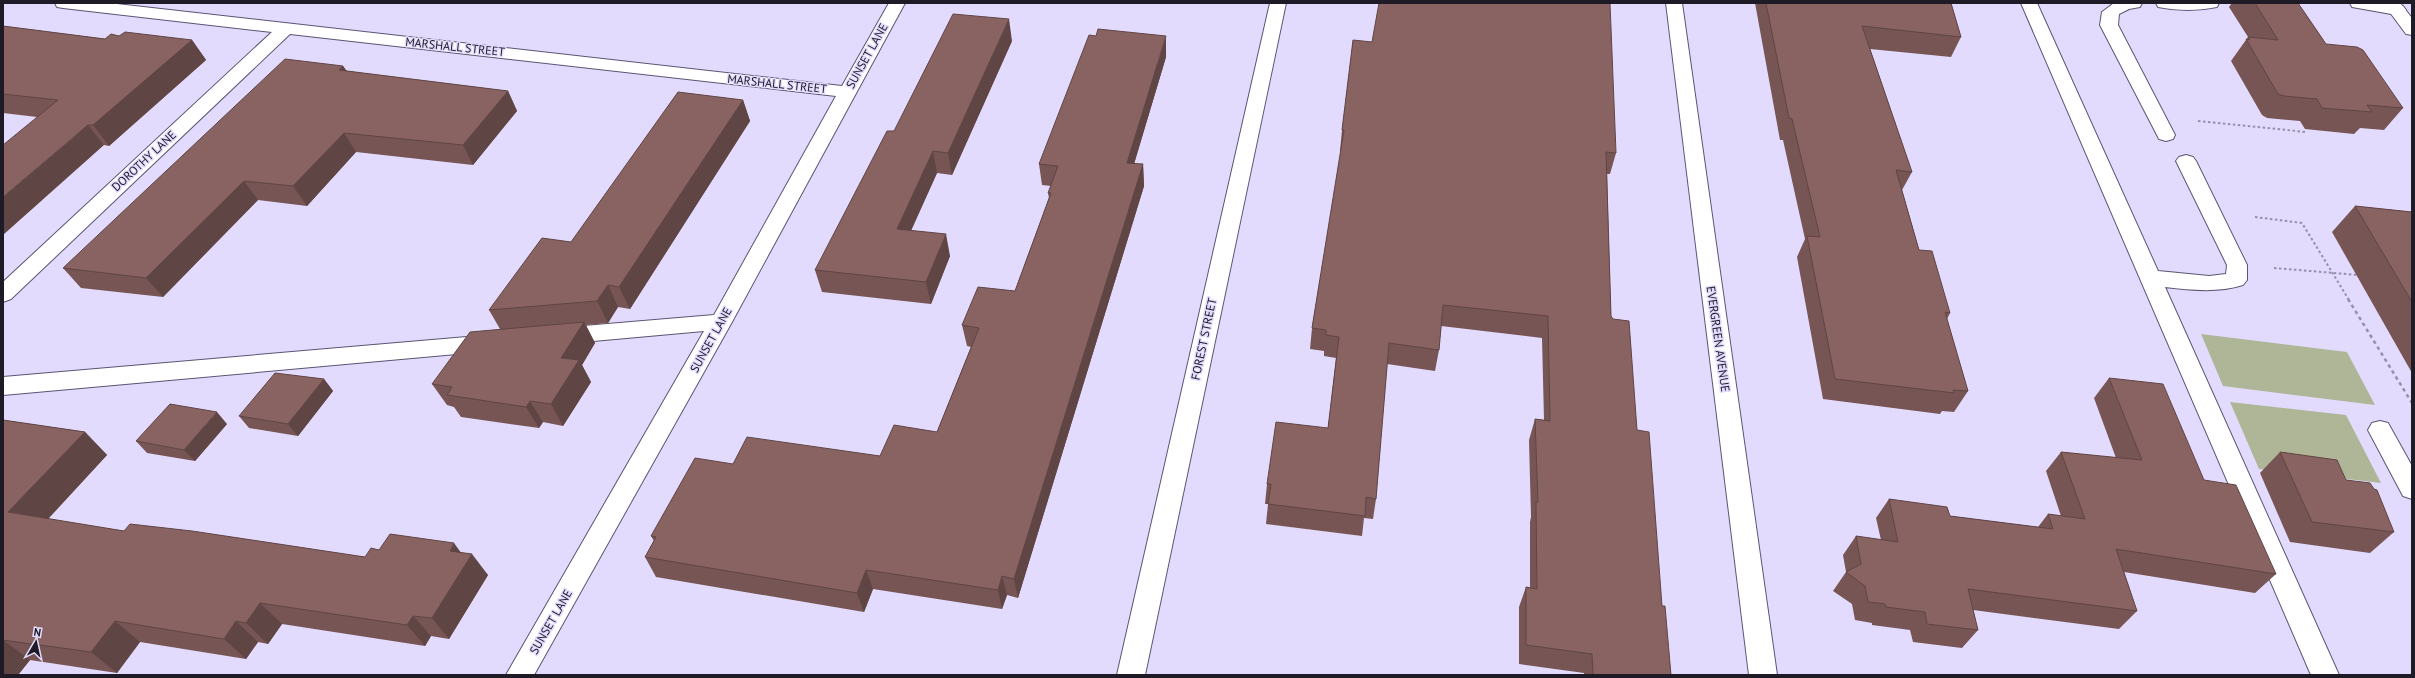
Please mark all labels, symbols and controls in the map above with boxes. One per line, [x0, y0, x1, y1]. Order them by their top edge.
street label: SUNSET LANE [842, 21, 891, 91]
street label: MARSHALL STREET [405, 34, 506, 59]
street label: MARSHALL STREET [727, 71, 828, 96]
street label: DOROTHY LANE [108, 127, 179, 194]
street label: EVERGREEN AVENUE [1704, 285, 1733, 393]
street label: FOREST STREET [1188, 296, 1220, 381]
street label: SUNSET LANE [686, 305, 735, 375]
street label: SUNSET LANE [526, 587, 575, 657]
north arrow [16, 622, 56, 662]
text: N [33, 625, 42, 640]

